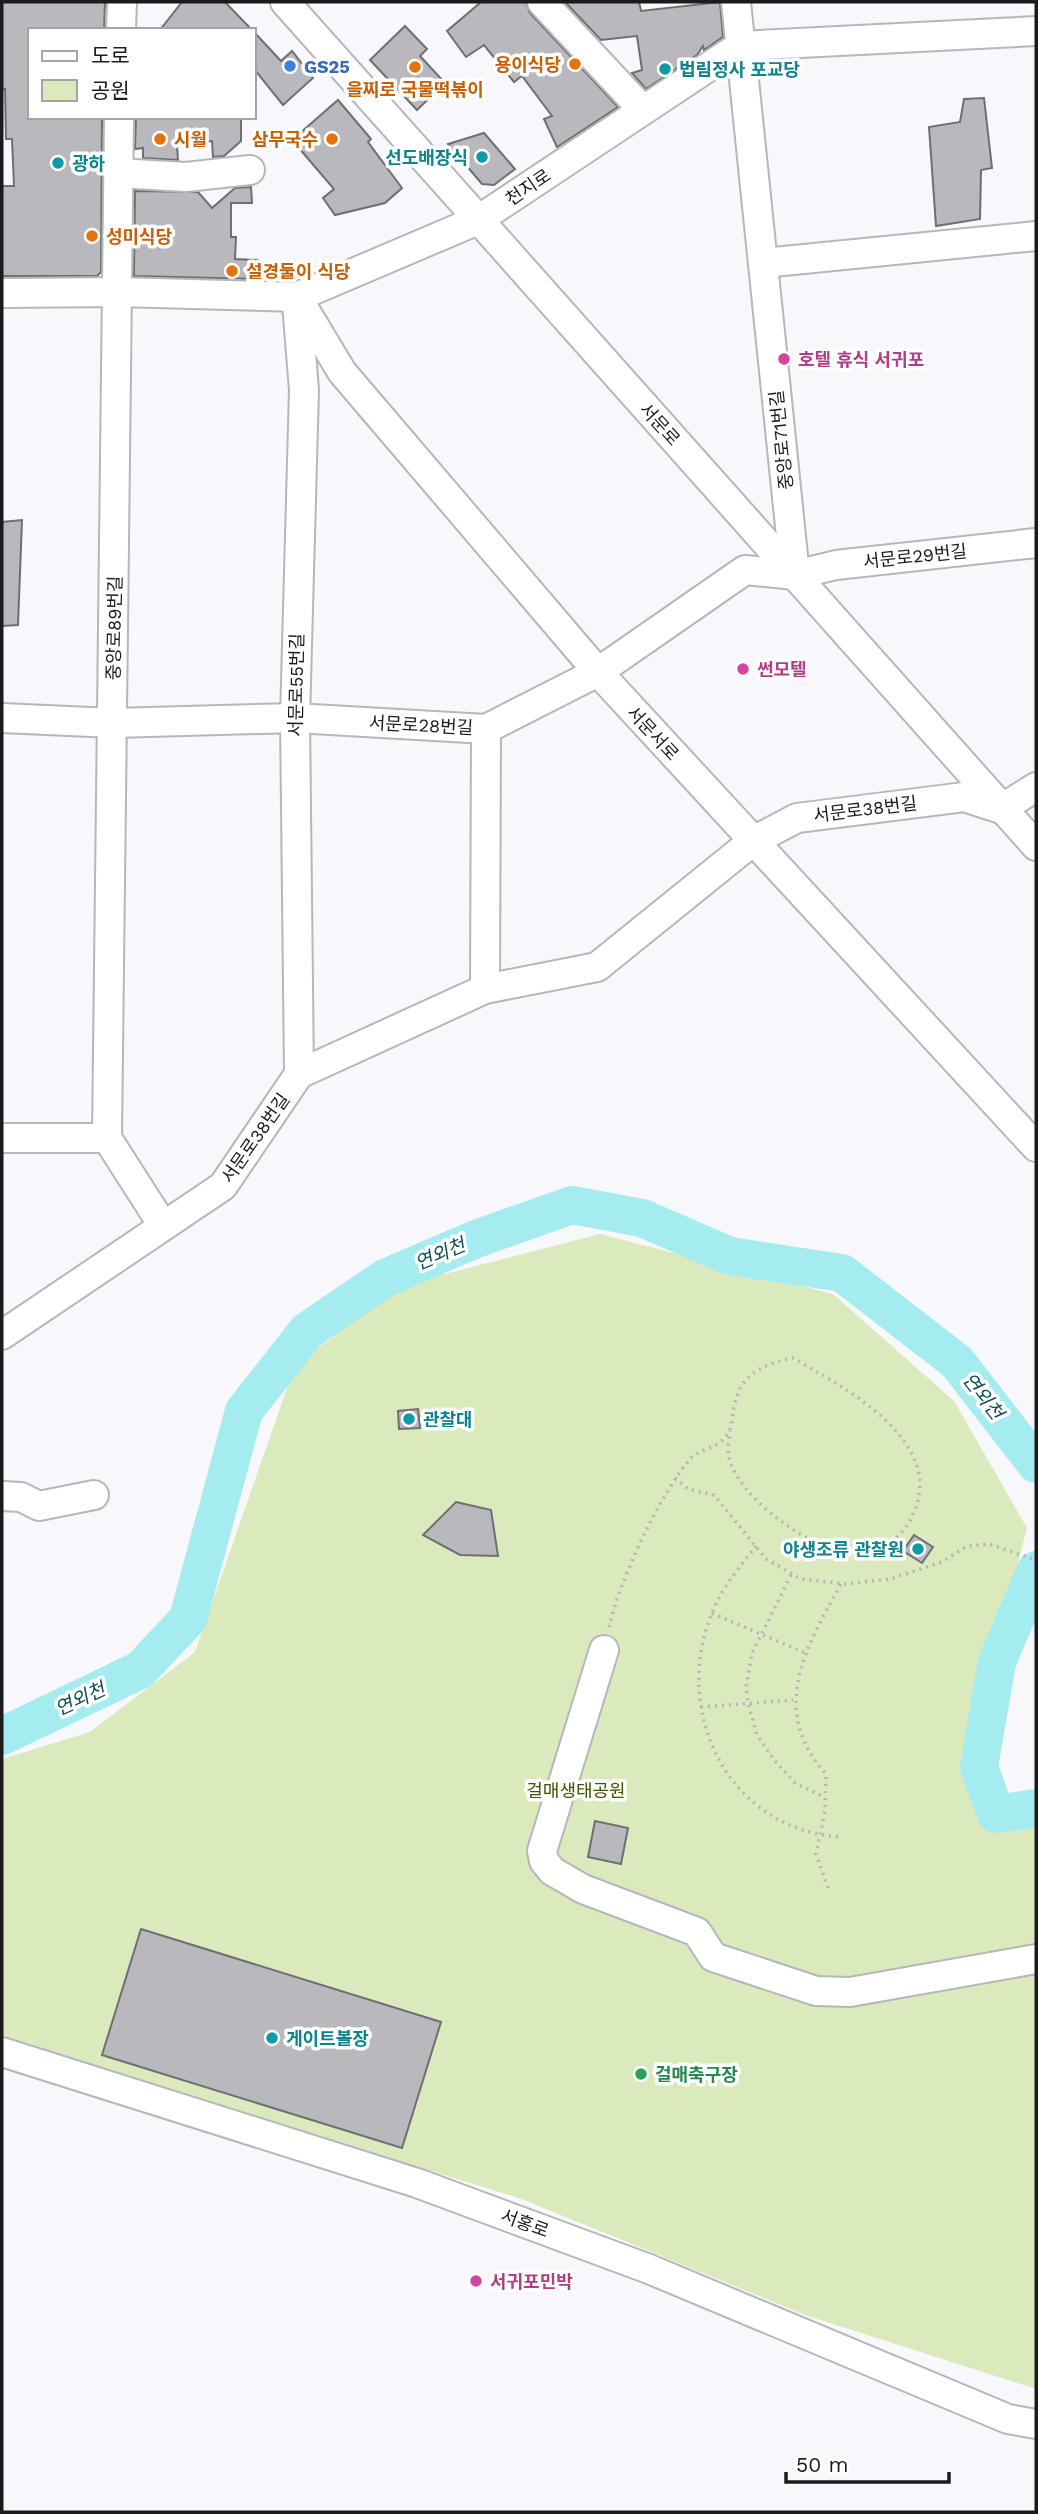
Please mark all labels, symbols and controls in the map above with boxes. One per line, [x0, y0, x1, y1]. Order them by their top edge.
legend [28, 28, 256, 119]
text: 도로 [91, 43, 130, 68]
place label: 용이식당 [495, 54, 561, 75]
place label: GS25 [304, 56, 350, 77]
marker: 용이식당 [567, 56, 583, 72]
marker: GS25 [282, 58, 298, 74]
marker: 을찌로 국물떡볶이 [407, 59, 423, 75]
place label: 법림정사 포교당 [679, 59, 800, 80]
marker: 법림정사 포교당 [657, 61, 673, 77]
text: 공원 [91, 78, 130, 103]
place label: 을찌로 국물떡볶이 [346, 79, 484, 100]
place label: 시월 [174, 129, 207, 150]
place label: 삼무국수 [252, 129, 318, 150]
marker: 시월 [152, 131, 168, 147]
marker: 삼무국수 [324, 131, 340, 147]
place label: 선도배장식 [385, 147, 468, 168]
marker: 선도배장식 [474, 149, 490, 165]
place label: 광하 [72, 153, 106, 174]
marker: 광하 [50, 155, 66, 171]
street label: 천지로 [502, 164, 554, 210]
place label: 성미식당 [106, 226, 172, 247]
marker: 성미식당 [84, 228, 100, 244]
place label: 설경둘이 식당 [246, 261, 351, 282]
marker: 설경둘이 식당 [224, 263, 240, 279]
place label: 호텔 휴식 서귀포 [798, 349, 924, 370]
marker: 호텔 휴식 서귀포 [776, 351, 792, 367]
street label: 중앙로71번길 [765, 389, 797, 491]
street label: 서문로 [636, 399, 684, 449]
street label: 서문로29번길 [862, 540, 968, 572]
street label: 중앙로89번길 [103, 575, 125, 681]
street label: 서문로55번길 [285, 633, 307, 737]
place label: 썬모텔 [757, 659, 807, 680]
marker: 썬모텔 [735, 661, 751, 677]
street label: 서문서로 [623, 702, 683, 764]
street label: 서문로28번길 [368, 712, 474, 738]
street label: 서문로38번길 [812, 792, 918, 826]
street label: 서문로38번길 [216, 1089, 294, 1187]
water label: 연외천 [411, 1233, 470, 1275]
water label: 연외천 [958, 1368, 1009, 1425]
place label: 관찰대 [423, 1409, 473, 1430]
marker: 관찰대 [401, 1411, 417, 1427]
place label: 야생조류 관찰원 [783, 1539, 904, 1560]
marker: 야생조류 관찰원 [910, 1541, 926, 1557]
water label: 연외천 [51, 1677, 110, 1721]
park label: 걸매생태공원 [526, 1780, 626, 1801]
place label: 게이트볼장 [286, 2028, 369, 2049]
marker: 게이트볼장 [264, 2030, 280, 2046]
place label: 걸매축구장 [655, 2064, 738, 2085]
marker: 걸매축구장 [633, 2066, 649, 2082]
street label: 서홍로 [498, 2205, 552, 2241]
place label: 서귀포민박 [490, 2271, 573, 2292]
marker: 서귀포민박 [468, 2273, 484, 2289]
scale bar [786, 2440, 949, 2484]
text: 50 m [796, 2452, 848, 2477]

